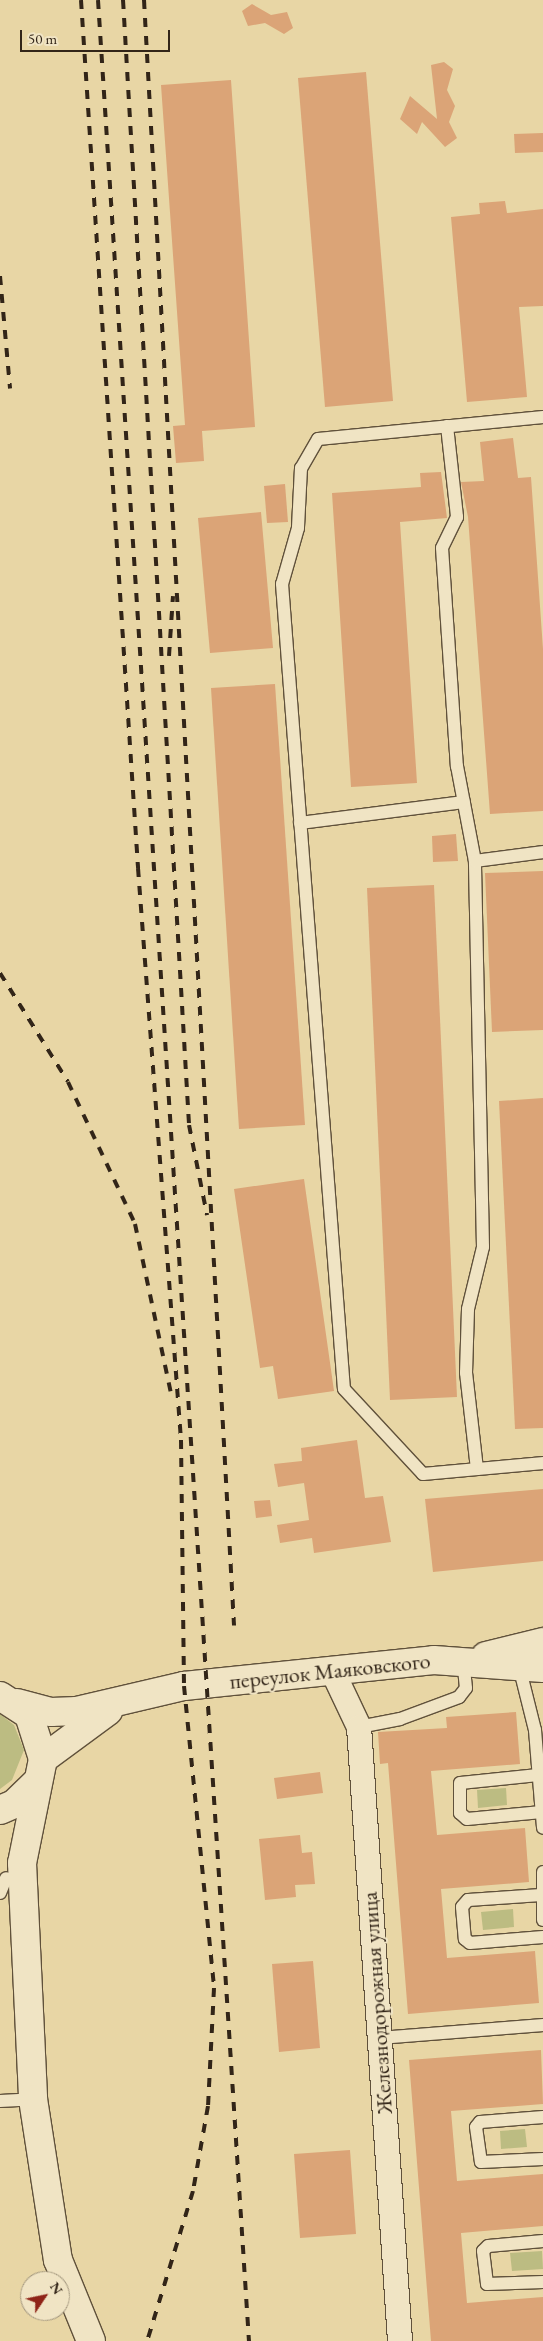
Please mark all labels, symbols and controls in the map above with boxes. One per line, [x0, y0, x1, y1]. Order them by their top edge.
scale bar [22, 20, 172, 52]
text: 50 m [28, 29, 57, 48]
street label: переулок Маяковского [228, 1647, 432, 1695]
street label: Железнодорожная улица [356, 1891, 398, 2115]
north arrow [20, 2271, 70, 2321]
text: N [46, 2278, 67, 2298]

